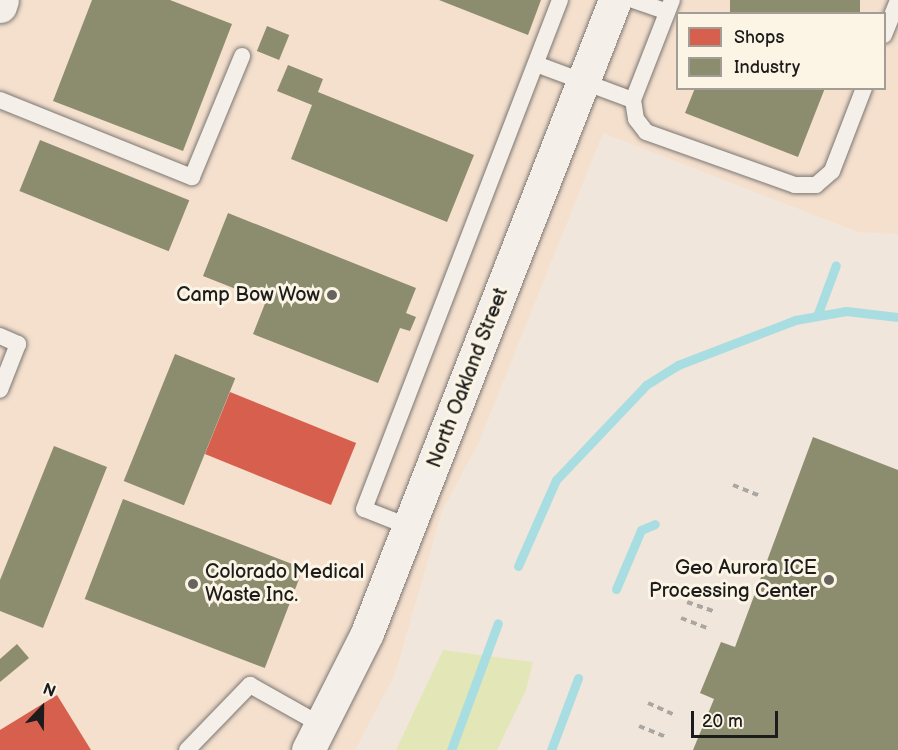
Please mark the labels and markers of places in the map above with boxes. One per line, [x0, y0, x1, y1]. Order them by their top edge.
place label: Camp Bow Wow [175, 283, 320, 307]
marker: Camp Bow Wow [325, 288, 339, 302]
place label: Geo Aurora ICE Processing Center [649, 556, 817, 603]
place label: Colorado Medical Waste Inc. [205, 560, 364, 607]
marker: Geo Aurora ICE Processing Center [822, 573, 836, 587]
marker: Colorado Medical Waste Inc. [186, 577, 200, 591]

